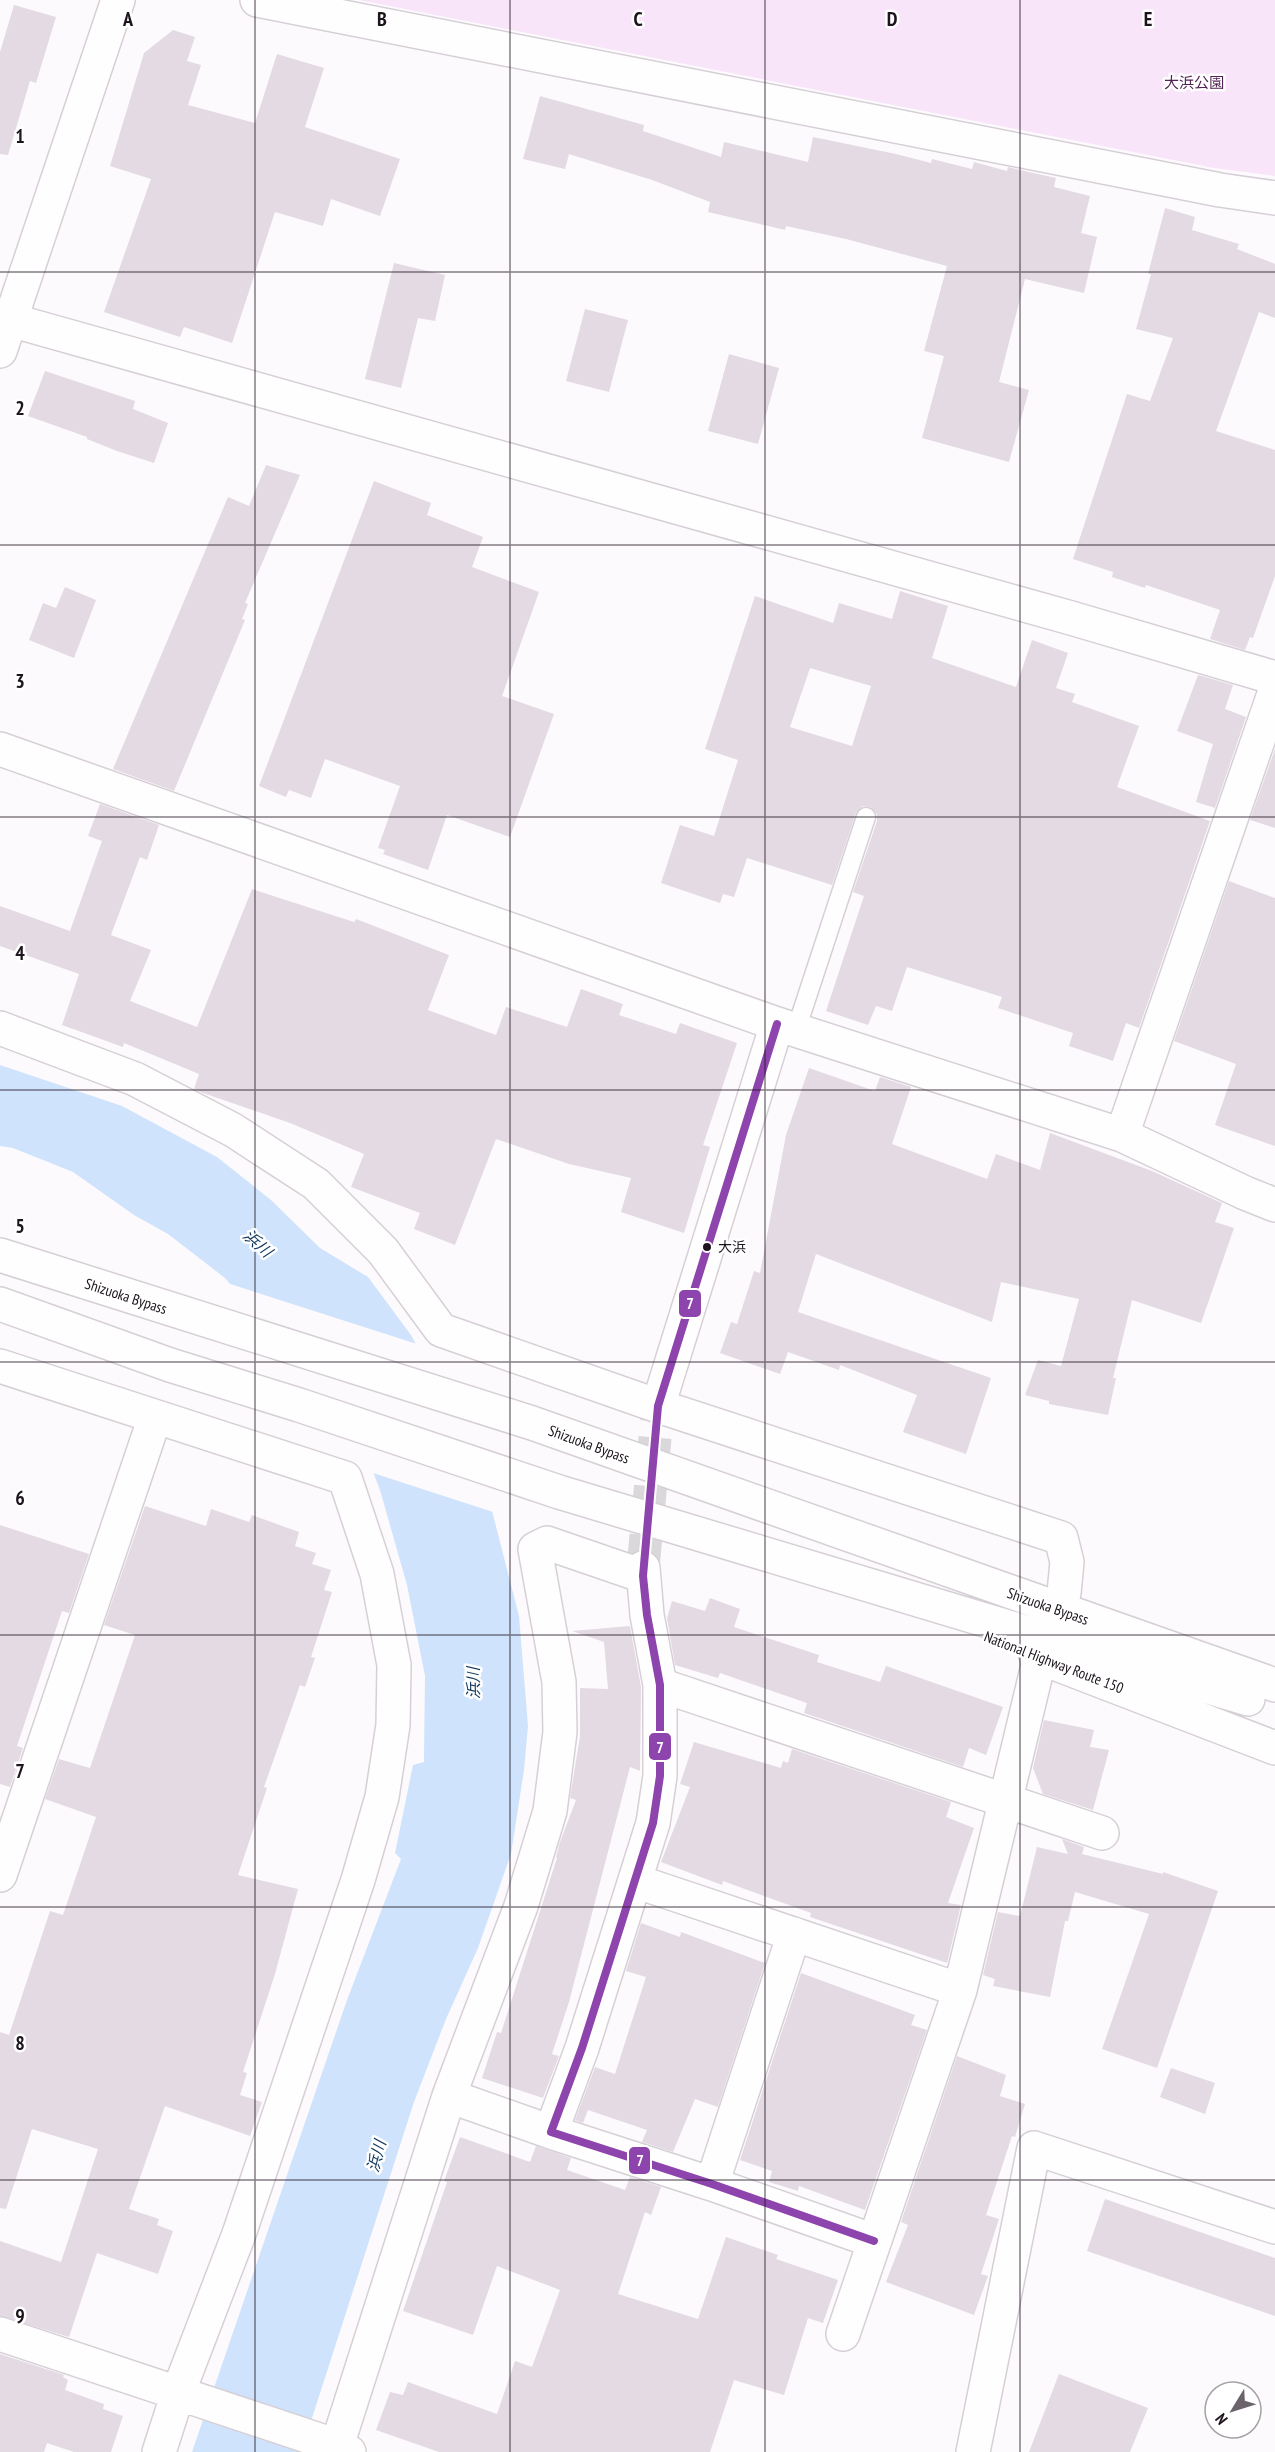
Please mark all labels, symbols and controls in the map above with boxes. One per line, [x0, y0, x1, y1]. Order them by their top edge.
text: A [122, 6, 134, 32]
text: B [377, 6, 387, 32]
text: C [633, 6, 643, 32]
text: D [887, 6, 898, 32]
text: E [1144, 6, 1152, 32]
park label: 大浜公園 [1164, 73, 1224, 92]
text: 1 [15, 123, 25, 149]
text: 2 [15, 395, 25, 421]
text: 3 [15, 668, 25, 694]
text: 4 [15, 940, 25, 966]
text: 5 [15, 1213, 25, 1239]
water label: 浜川 [239, 1225, 278, 1262]
place label: 大浜 [718, 1238, 746, 1256]
marker: 大浜 [701, 1241, 713, 1253]
street label: Shizuoka Bypass [83, 1274, 169, 1318]
line badge: 7 [678, 1289, 702, 1318]
text: 7 [686, 1293, 694, 1313]
street label: Shizuoka Bypass [546, 1421, 632, 1467]
text: 6 [15, 1485, 25, 1511]
street label: Shizuoka Bypass [1005, 1583, 1091, 1629]
street label: National Highway Route 150 [981, 1627, 1127, 1697]
water label: 浜川 [463, 1665, 483, 1699]
line badge: 7 [648, 1732, 672, 1761]
text: 7 [656, 1737, 664, 1757]
text: 7 [15, 1758, 25, 1784]
text: 8 [15, 2030, 25, 2056]
water label: 浜川 [362, 2136, 390, 2174]
line badge: 7 [628, 2146, 651, 2175]
text: 7 [636, 2150, 644, 2170]
text: 9 [15, 2303, 25, 2329]
north arrow [1203, 2380, 1263, 2440]
text: N [1211, 2410, 1232, 2429]

